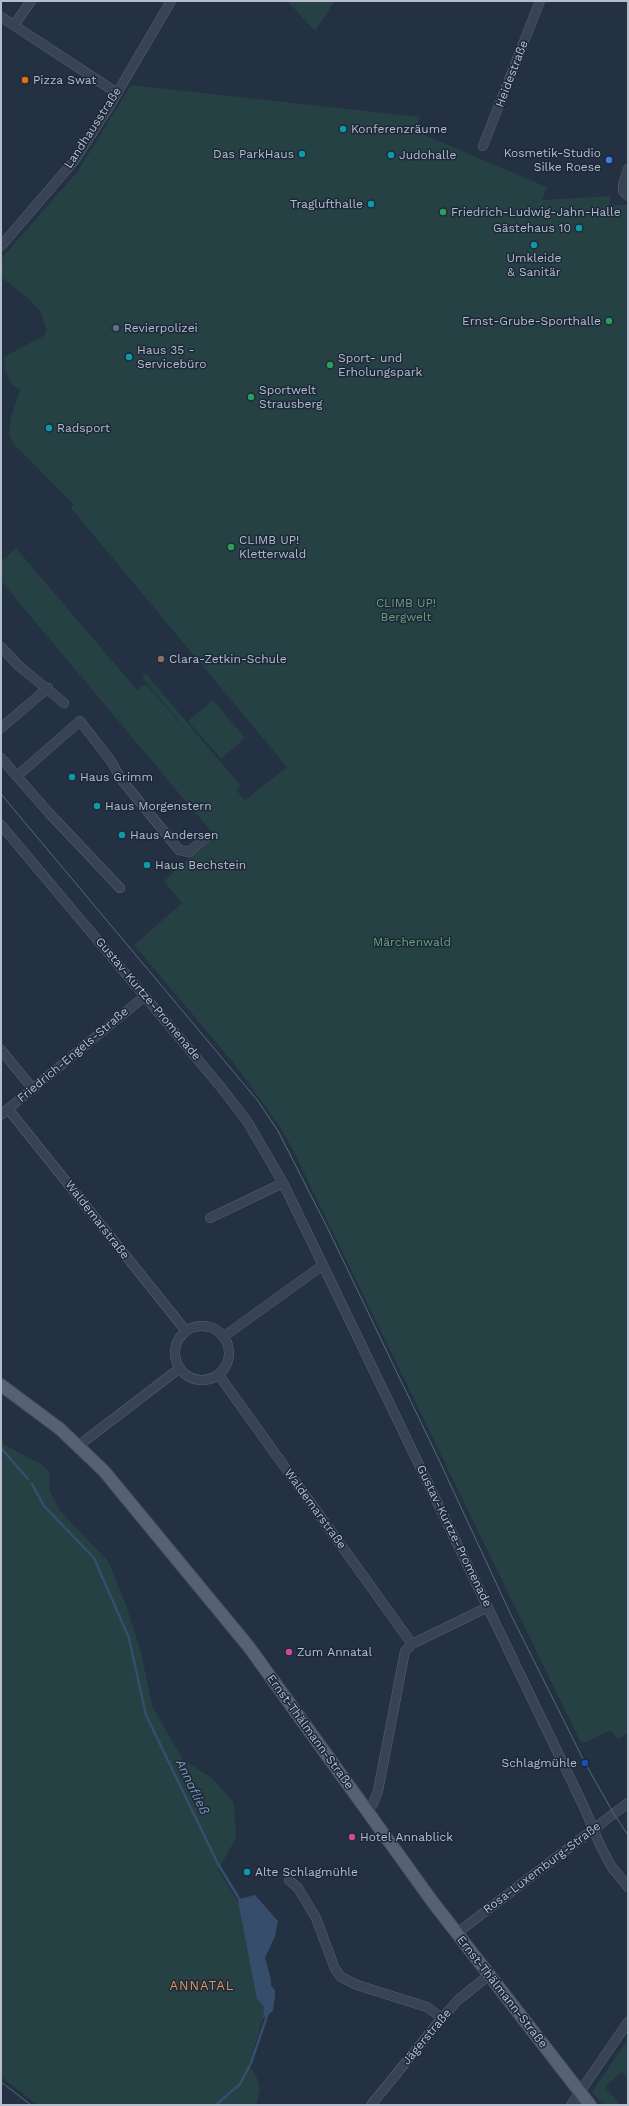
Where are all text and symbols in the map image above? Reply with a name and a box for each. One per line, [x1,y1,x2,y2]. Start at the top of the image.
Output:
street label: Heidestraße [493,39,531,109]
place label: Pizza Swat [33,73,96,87]
marker: Pizza Swat [20,75,30,85]
street label: Landhausstraße [61,85,125,171]
place label: Konferenzräume [351,122,447,136]
marker: Konferenzräume [338,124,348,134]
place label: Kosmetik-Studio Silke Roese [504,146,601,174]
place label: Das ParkHaus [213,147,294,161]
place label: Judohalle [399,148,456,162]
marker: Das ParkHaus [297,149,307,159]
marker: Judohalle [386,150,396,160]
marker: Kosmetik-Studio Silke Roese [604,155,614,165]
place label: Traglufthalle [290,197,363,211]
marker: Traglufthalle [366,199,376,209]
place label: Friedrich-Ludwig-Jahn-Halle [451,205,621,219]
marker: Friedrich-Ludwig-Jahn-Halle [438,207,448,217]
place label: Gästehaus 10 [493,221,571,235]
marker: Gästehaus 10 [574,223,584,233]
marker: Umkleide & Sanitär [529,240,539,250]
place label: Umkleide & Sanitär [507,251,561,279]
place label: Ernst-Grube-Sporthalle [462,314,601,328]
marker: Ernst-Grube-Sporthalle [604,316,614,326]
place label: Revierpolizei [124,321,198,335]
marker: Revierpolizei [111,323,121,333]
place label: Haus 35 - Servicebüro [137,343,206,371]
place label: Sport- und Erholungspark [338,351,422,379]
marker: Haus 35 - Servicebüro [124,352,134,362]
marker: Sport- und Erholungspark [325,360,335,370]
place label: Sportwelt Strausberg [259,383,322,411]
marker: Sportwelt Strausberg [246,392,256,402]
place label: Radsport [57,421,110,435]
marker: Radsport [44,423,54,433]
place label: CLIMB UP! Kletterwald [239,533,306,561]
marker: CLIMB UP! Kletterwald [226,542,236,552]
park label: CLIMB UP! Bergwelt [376,596,436,624]
place label: Clara-Zetkin-Schule [169,652,287,666]
marker: Clara-Zetkin-Schule [156,654,166,664]
place label: Haus Grimm [80,770,153,784]
marker: Haus Grimm [67,772,77,782]
place label: Haus Morgenstern [105,799,212,813]
marker: Haus Morgenstern [92,801,102,811]
place label: Haus Andersen [130,828,218,842]
marker: Haus Andersen [117,830,127,840]
place label: Haus Bechstein [155,858,246,872]
marker: Haus Bechstein [142,860,152,870]
street label: Gustav-Kurtze-Promenade [92,935,204,1063]
park label: Märchenwald [373,935,451,949]
street label: Friedrich-Engels-Straße [15,1004,131,1106]
street label: Waldemarstraße [62,1178,132,1262]
street label: Gustav-Kurtze-Promenade [413,1463,495,1609]
street label: Waldemarstraße [281,1466,349,1552]
place label: Zum Annatal [297,1645,372,1659]
marker: Zum Annatal [284,1647,294,1657]
street label: Ernst-Thälmann-Straße [263,1672,357,1792]
place label: Schlagmühle [501,1756,577,1770]
water label: Annafließ [172,1757,212,1817]
marker: Schlagmühle [580,1758,590,1768]
street label: Rosa-Luxemburg-Straße [480,1819,604,1917]
place label: Hotel Annablick [360,1830,453,1844]
marker: Hotel Annablick [347,1832,357,1842]
place label: Alte Schlagmühle [255,1865,358,1879]
marker: Alte Schlagmühle [242,1867,252,1877]
street label: Ernst-Thälmann-Straße [454,1933,550,2051]
district label: ANNATAL [169,1978,235,1994]
street label: Jägerstraße [399,2006,455,2068]

